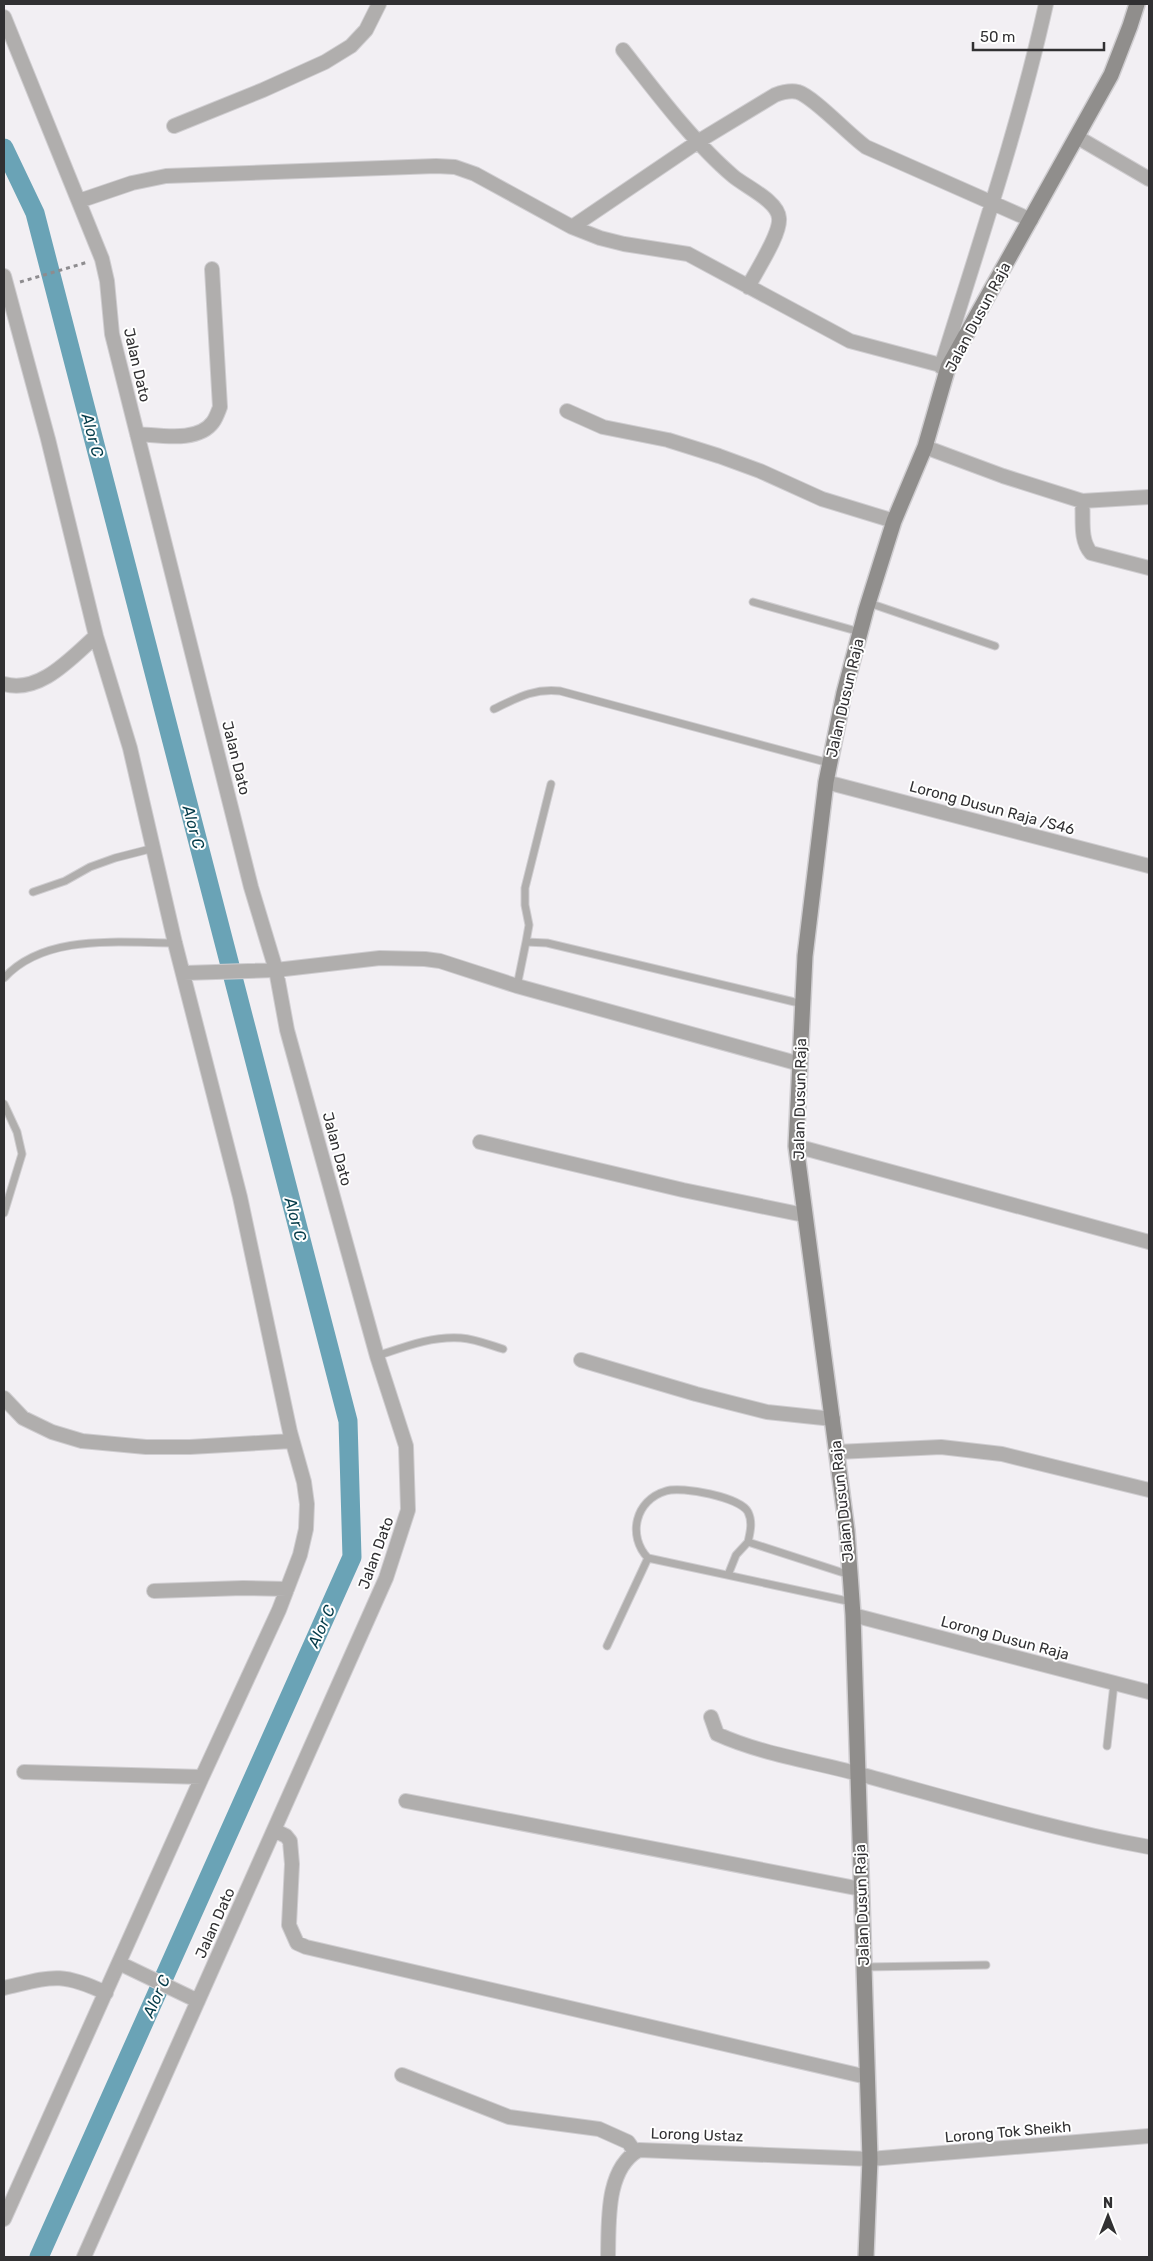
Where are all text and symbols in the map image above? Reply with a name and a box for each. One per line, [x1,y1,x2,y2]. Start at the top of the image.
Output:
scale bar [973,20,1104,52]
text: 50 m [980,28,1015,46]
street label: Jalan Dusun Raja [942,259,1014,375]
street label: Jalan Dato [120,326,154,404]
water label: Alor C [77,410,108,459]
street label: Jalan Dusun Raja [823,637,867,759]
street label: Jalan Dato [218,719,254,797]
street label: Lorong Dusun Raja /S46 [907,777,1077,839]
water label: Alor C [178,802,209,851]
street label: Jalan Dusun Raja [790,1038,810,1160]
street label: Jalan Dato [319,1110,355,1188]
water label: Alor C [280,1194,311,1243]
street label: Jalan Dusun Raja [827,1440,857,1562]
street label: Jalan Dato [355,1514,397,1592]
water label: Alor C [303,1602,339,1651]
street label: Lorong Dusun Raja [939,1612,1071,1664]
street label: Jalan Dusun Raja [851,1844,873,1966]
street label: Jalan Dato [191,1885,239,1961]
water label: Alor C [138,1972,174,2021]
street label: Lorong Tok Sheikh [944,2118,1072,2146]
street label: Lorong Ustaz [650,2124,744,2146]
north arrow [1083,2191,1133,2241]
text: N [1103,2195,1113,2212]

